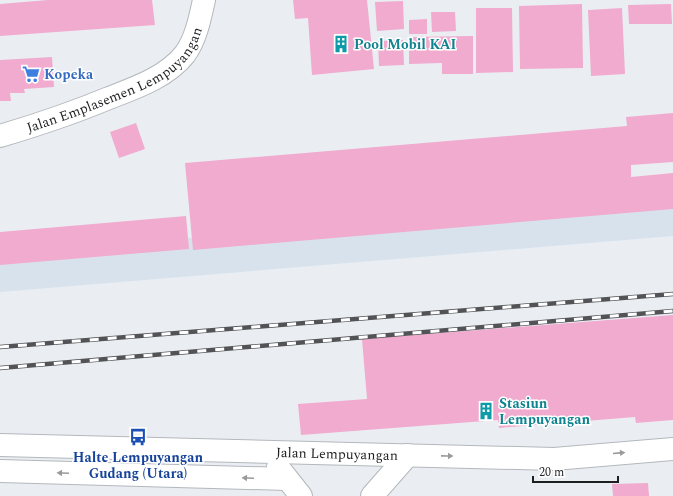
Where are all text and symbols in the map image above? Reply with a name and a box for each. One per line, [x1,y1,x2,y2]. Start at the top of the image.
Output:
street label: Jalan Emplasemen Lempuyangan [24,24,208,138]
building icon: Pool Mobil KAI [331,34,351,54]
place label: Pool Mobil KAI [354,34,457,55]
supermarket icon: Kopeka [21,64,41,84]
place label: Kopeka [44,64,94,85]
place label: Stasiun Lempuyangan [499,393,590,430]
building icon: Stasiun Lempuyangan [476,401,496,421]
bus stop icon: Halte Lempuyangan Gudang (Utara) [128,427,148,447]
street label: Jalan Lempuyangan [276,442,398,466]
place label: Halte Lempuyangan Gudang (Utara) [73,447,204,484]
one-way arrow [613,449,625,456]
one-way arrow [441,453,454,459]
scale bar [533,458,618,484]
text: 20 m [539,463,564,482]
one-way arrow [57,469,69,476]
one-way arrow [241,475,254,481]

